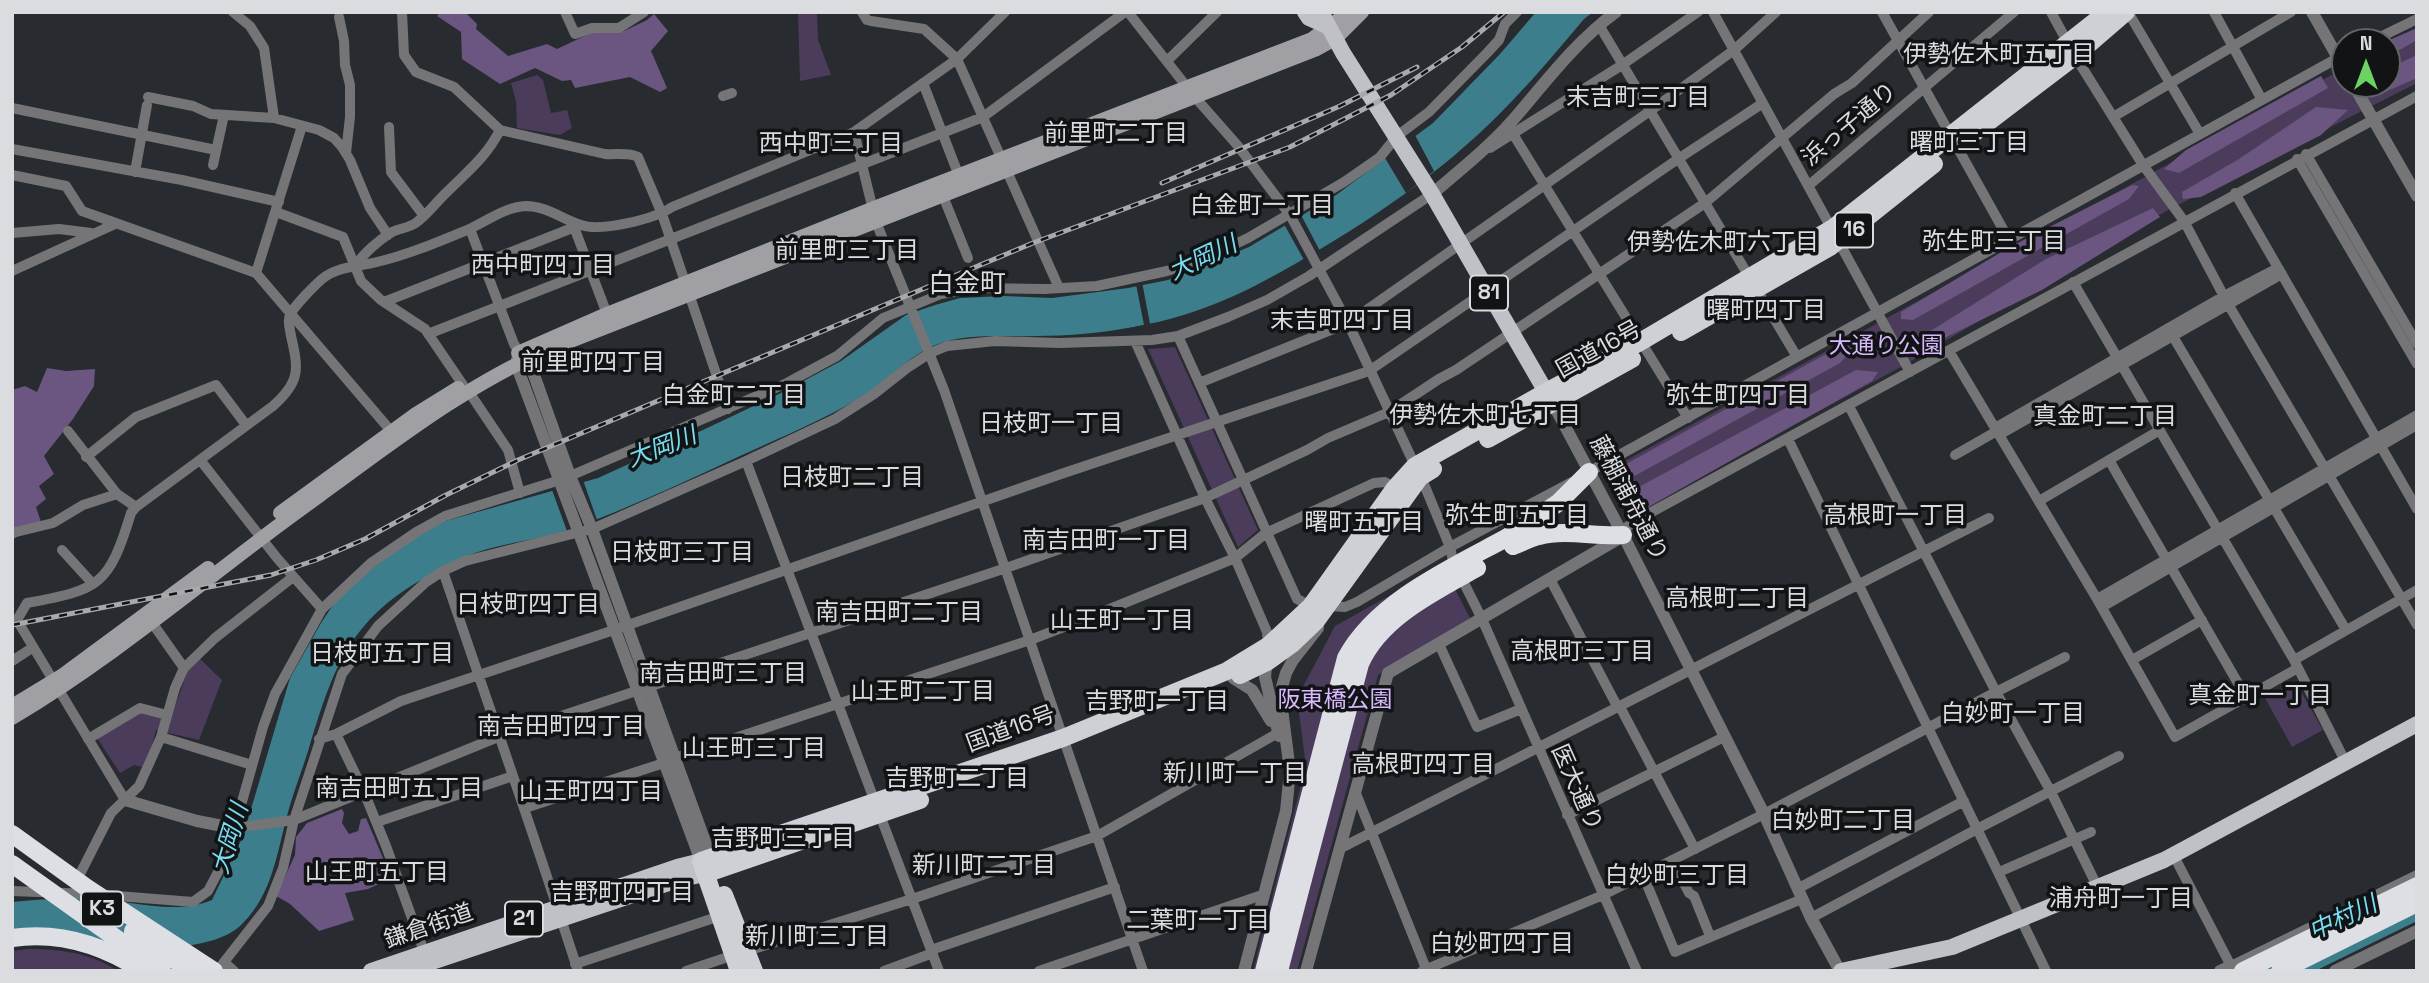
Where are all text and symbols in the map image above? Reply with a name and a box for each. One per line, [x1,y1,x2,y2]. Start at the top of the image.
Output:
north arrow [2331,28,2401,98]
text: N [2360,31,2372,56]
district label: 伊勢佐木町五丁目 [1903,41,2095,69]
street label: 浜っ子通り [1797,77,1903,173]
district label: 末吉町三丁目 [1566,84,1710,112]
district label: 前里町二丁目 [1044,120,1188,148]
district label: 曙町三丁目 [1909,129,2029,157]
district label: 西中町三丁目 [759,130,903,158]
district label: 白金町一丁目 [1190,192,1334,220]
road number: 16 [1835,212,1873,247]
district label: 弥生町三丁目 [1922,228,2066,256]
district label: 伊勢佐木町六丁目 [1627,229,1819,257]
water label: 大岡川 [1164,231,1242,287]
district label: 前里町三丁目 [775,237,919,265]
district label: 西中町四丁目 [471,252,615,280]
district label: 白金町 [928,269,1006,301]
road number: 81 [1470,276,1508,310]
district label: 曙町四丁目 [1706,297,1826,325]
district label: 末吉町四丁目 [1270,307,1414,335]
street label: 国道16号 [1552,315,1646,385]
park label: 大通り公園 [1829,333,1943,361]
district label: 前里町四丁目 [521,349,665,377]
district label: 白金町二丁目 [662,382,806,410]
district label: 弥生町四丁目 [1666,382,1810,410]
district label: 伊勢佐木町七丁目 [1389,402,1581,430]
district label: 真金町二丁目 [2033,403,2177,431]
district label: 日枝町一丁目 [979,410,1123,438]
water label: 大岡川 [623,422,701,474]
street label: 藤棚浦舟通り [1583,432,1673,566]
district label: 日枝町二丁目 [780,464,924,492]
district label: 弥生町五丁目 [1445,502,1589,530]
district label: 高根町一丁目 [1823,502,1967,530]
district label: 曙町五丁目 [1304,509,1424,537]
district label: 南吉田町一丁目 [1022,527,1190,555]
district label: 日枝町三丁目 [610,539,754,567]
district label: 高根町二丁目 [1665,585,1809,613]
district label: 日枝町四丁目 [456,591,600,619]
district label: 南吉田町二丁目 [815,599,983,627]
district label: 山王町一丁目 [1050,607,1194,635]
district label: 高根町三丁目 [1510,638,1654,666]
district label: 日枝町五丁目 [310,640,454,668]
district label: 南吉田町三丁目 [639,660,807,688]
district label: 山王町二丁目 [851,678,995,706]
district label: 真金町一丁目 [2188,682,2332,710]
park label: 阪東橋公園 [1278,687,1392,715]
district label: 吉野町一丁目 [1085,688,1229,716]
district label: 白妙町一丁目 [1941,700,2085,728]
street label: 国道16号 [963,701,1059,759]
district label: 南吉田町四丁目 [477,713,645,741]
district label: 山王町三丁目 [682,735,826,763]
street label: 医大通り [1545,740,1607,836]
district label: 高根町四丁目 [1351,751,1495,779]
district label: 新川町一丁目 [1163,760,1307,788]
district label: 吉野町二丁目 [885,765,1029,793]
district label: 南吉田町五丁目 [315,775,483,803]
district label: 山王町四丁目 [519,778,663,806]
water label: 大岡川 [207,800,255,878]
district label: 白妙町二丁目 [1771,807,1915,835]
district label: 吉野町三丁目 [711,825,855,853]
district label: 新川町二丁目 [912,852,1056,880]
district label: 山王町五丁目 [305,859,449,887]
district label: 白妙町三丁目 [1605,862,1749,890]
district label: 吉野町四丁目 [550,879,694,907]
district label: 浦舟町一丁目 [2049,885,2193,913]
water label: 中村川 [2304,891,2382,947]
road number: K3 [81,892,123,926]
street label: 鎌倉街道 [381,899,477,955]
road number: 21 [505,902,543,936]
district label: 二葉町一丁目 [1126,907,1270,935]
district label: 新川町三丁目 [745,923,889,951]
district label: 白妙町四丁目 [1430,930,1574,958]

